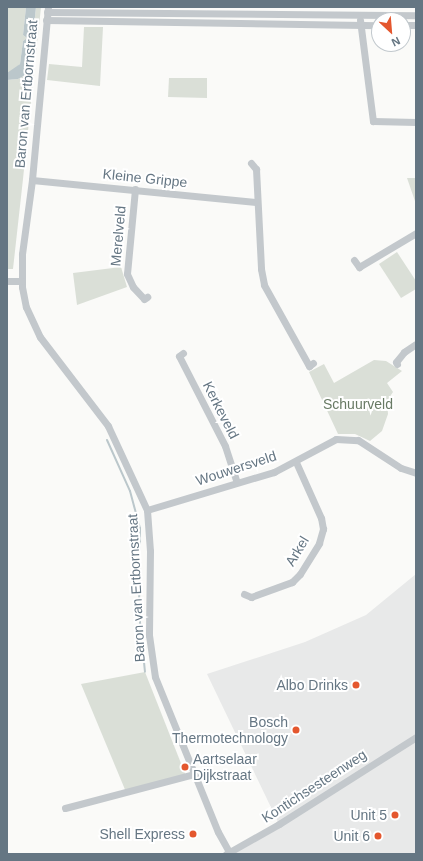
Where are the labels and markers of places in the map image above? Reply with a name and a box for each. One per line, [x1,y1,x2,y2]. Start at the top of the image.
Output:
place label: Albo Drinks [276,677,348,693]
marker: Albo Drinks [351,680,361,690]
place label: Bosch Thermotechnology [172,714,288,746]
marker: Bosch Thermotechnology [291,725,301,735]
place label: Aartselaar Dijkstraat [193,751,257,784]
marker: Aartselaar Dijkstraat [180,762,190,772]
place label: Unit 5 [350,807,387,823]
marker: Unit 5 [390,810,400,820]
place label: Shell Express [99,826,185,842]
place label: Unit 6 [333,828,370,844]
marker: Shell Express [188,829,198,839]
marker: Unit 6 [373,831,383,841]

